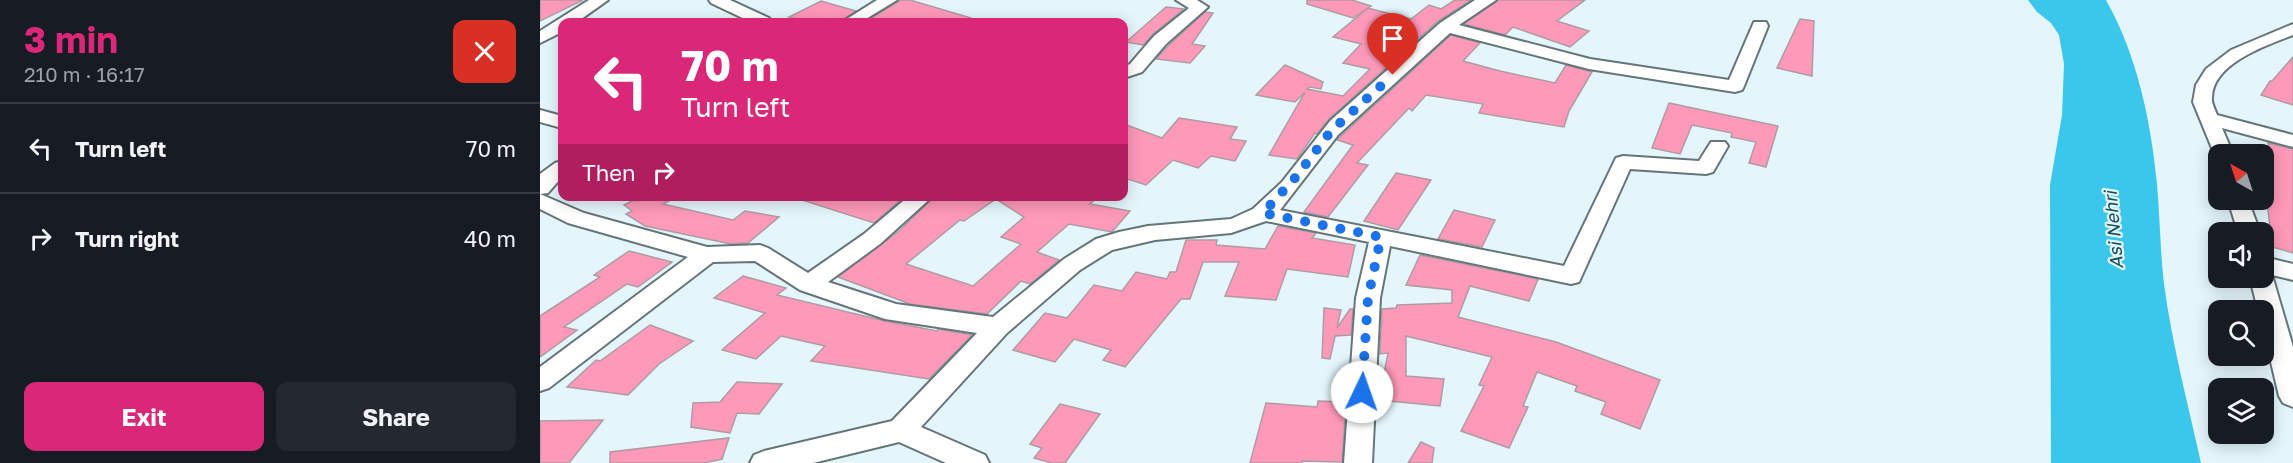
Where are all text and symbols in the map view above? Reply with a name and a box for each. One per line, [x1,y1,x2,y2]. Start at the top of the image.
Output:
pin [1367,13,1418,75]
text: 3 min [24,18,118,61]
button: close [453,20,516,83]
icon: arrive [1376,22,1409,55]
text: 70 m [681,40,778,90]
icon: left [582,42,660,120]
text: 210 m · 16:17 [24,62,145,86]
text: Turn left [681,91,790,123]
icon: left [24,132,57,165]
text: Turn left [75,135,166,162]
text: 70 m [466,135,516,162]
north arrow [2208,144,2274,210]
map controls [2208,144,2274,444]
icon: right [647,156,680,189]
text: Then [582,159,635,186]
water label: Asi Nehri [2098,188,2127,270]
icon: right [24,222,57,255]
button: sound [2208,222,2274,288]
text: Turn right [75,225,179,252]
text: 40 m [464,225,516,252]
button: search [2208,300,2274,366]
position arrow [1330,360,1394,424]
button: layers [2208,378,2274,444]
button: Exit [24,382,264,451]
button: Share [276,382,516,451]

